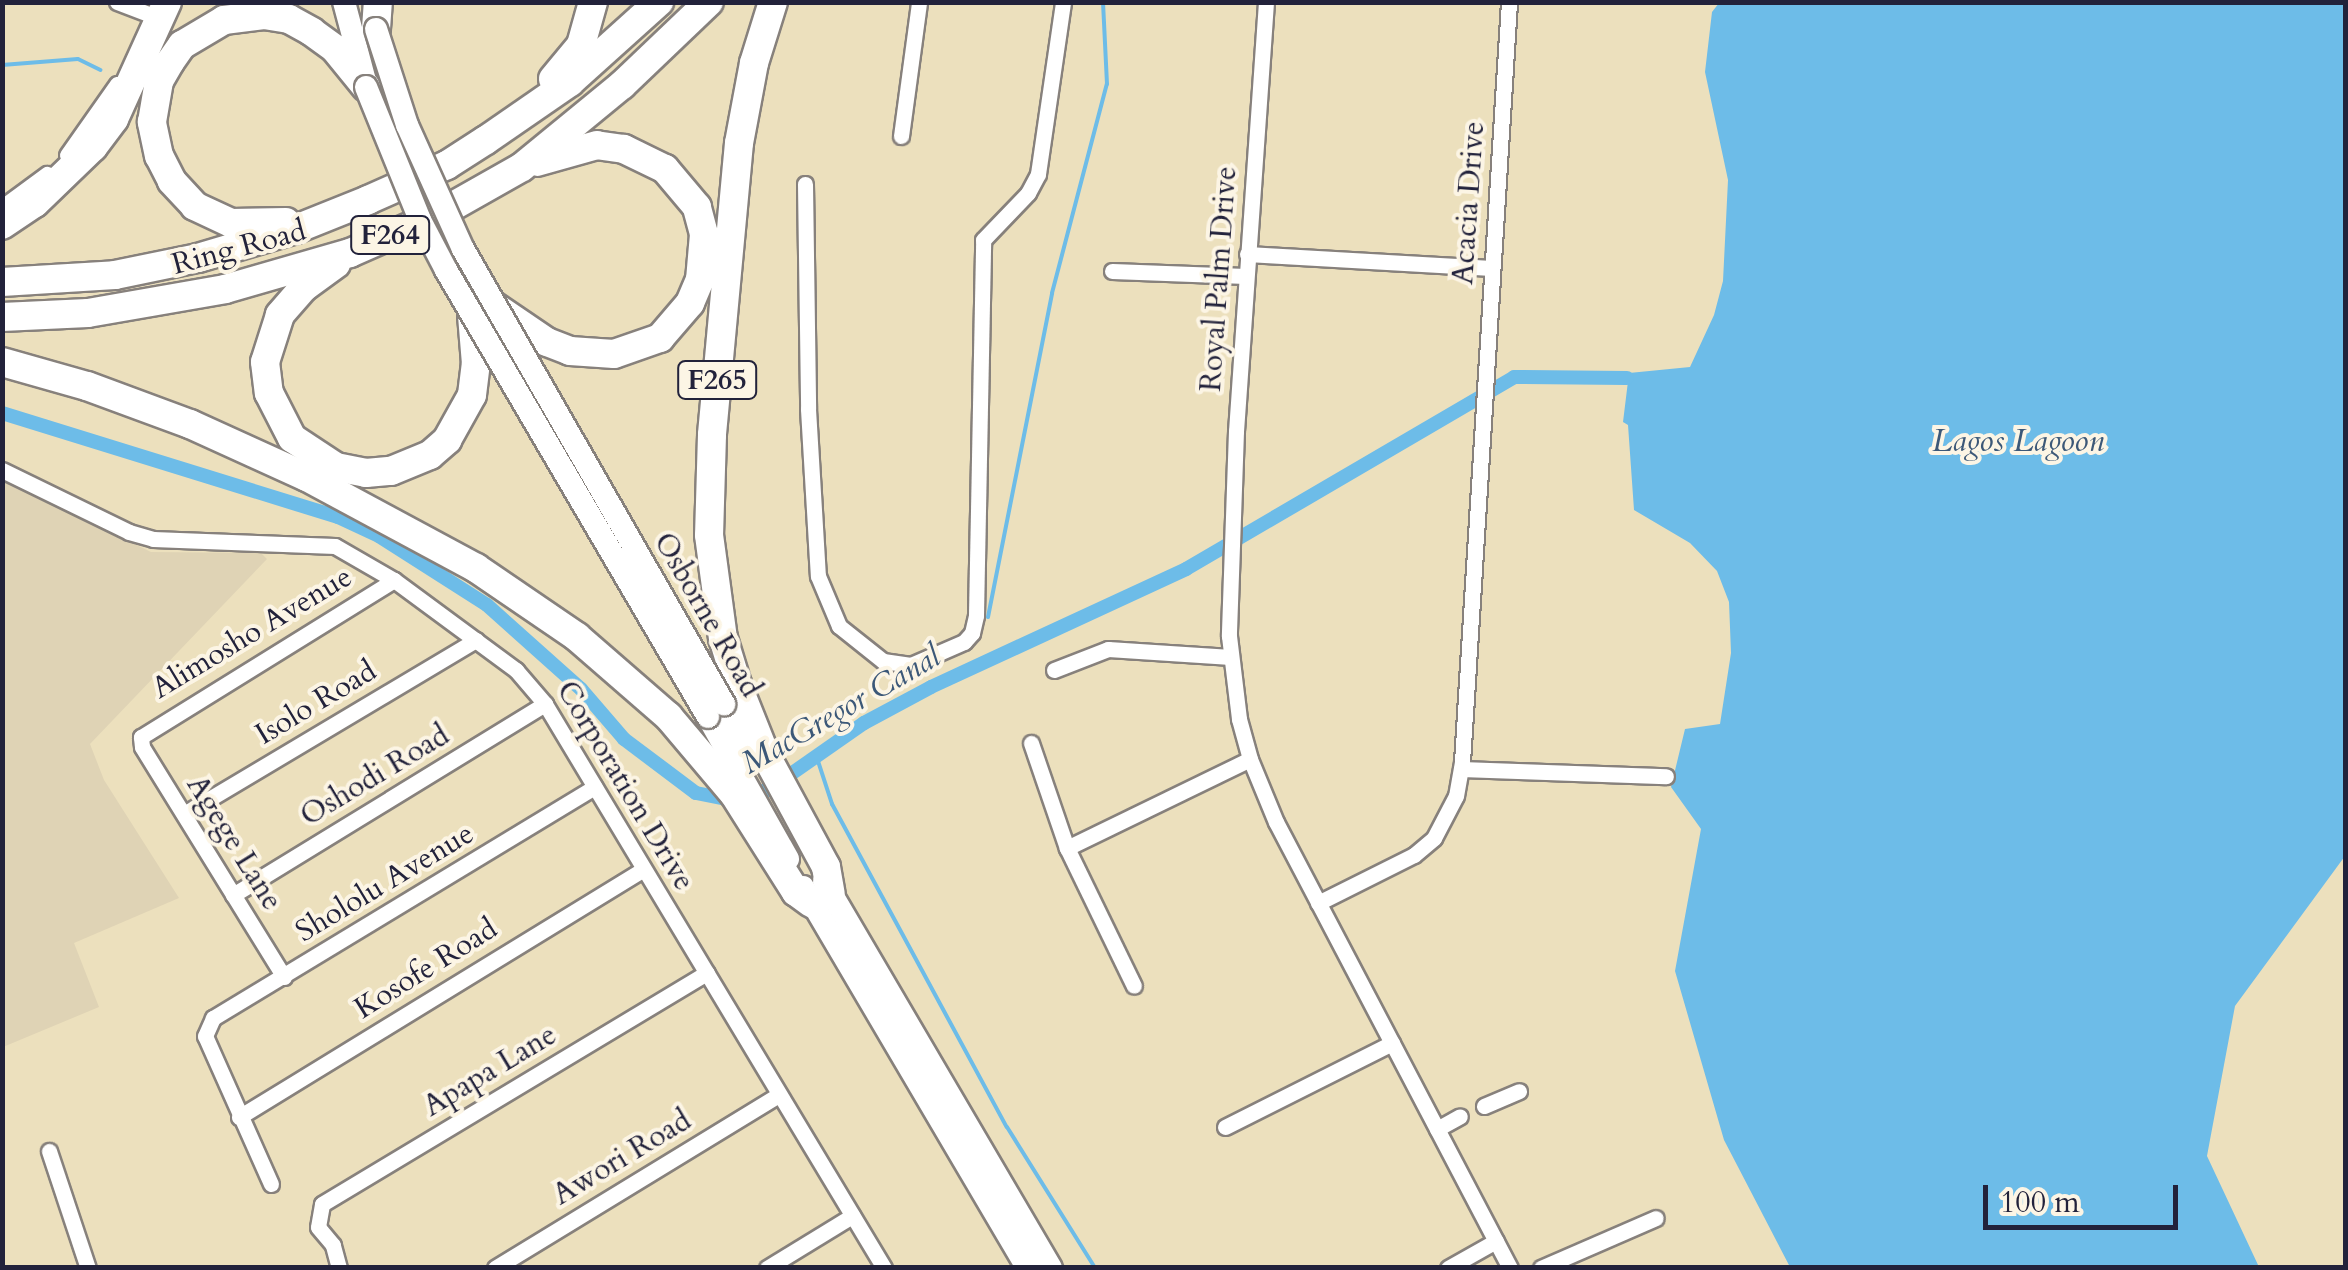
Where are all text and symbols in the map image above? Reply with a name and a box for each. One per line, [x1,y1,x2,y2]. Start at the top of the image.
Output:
street label: Acacia Drive [1445,120,1493,286]
street label: Royal Palm Drive [1193,165,1245,393]
road number: F264 [350,212,430,258]
street label: Ring Road [168,213,310,283]
road number: F265 [677,357,757,403]
water label: Lagos Lagoon [1932,422,2104,460]
street label: Osborne Road [645,526,769,704]
street label: Alimosho Avenue [145,559,359,707]
water label: MacGregor Canal [734,637,948,783]
street label: Isolo Road [249,653,383,753]
street label: Corporation Drive [548,675,702,897]
street label: Oshodi Road [294,718,456,834]
street label: Agege Lane [178,769,290,917]
street label: Shololu Avenue [290,816,480,950]
street label: Kosofe Road [348,911,504,1027]
street label: Apapa Lane [417,1017,563,1125]
street label: Awori Road [546,1103,698,1213]
scale bar [1988,1165,2183,1227]
text: 100 m [2000,1182,2080,1223]

